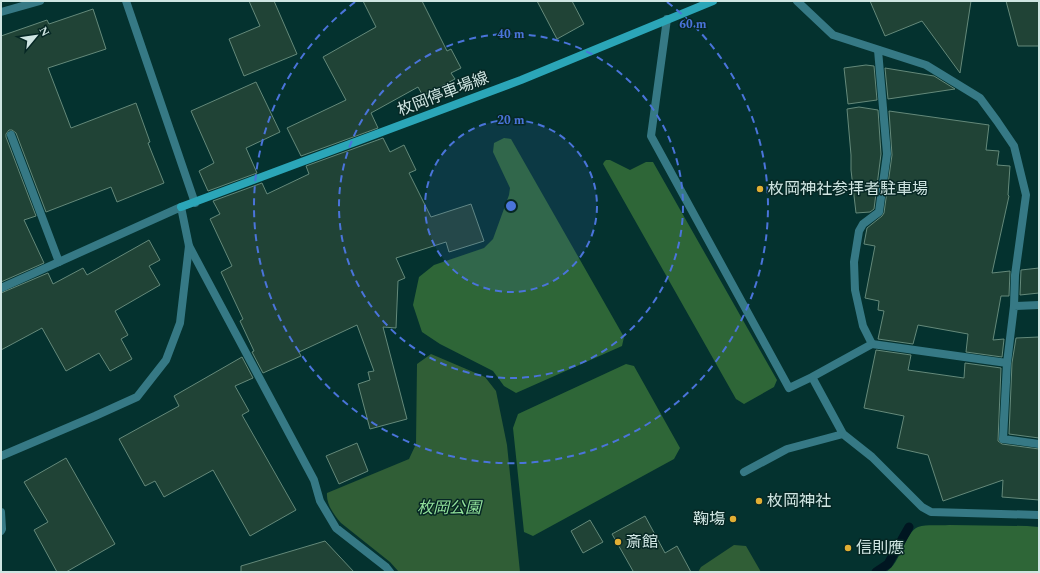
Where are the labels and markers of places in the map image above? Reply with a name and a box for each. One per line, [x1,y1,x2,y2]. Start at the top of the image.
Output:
place label: 枚岡神社参拝者駐車場 [768,177,928,201]
marker: 枚岡神社参拝者駐車場 [755,184,765,194]
centre of rings [504,199,518,213]
place label: 枚岡神社 [767,489,831,513]
marker: 枚岡神社 [754,496,764,506]
place label: 鞠塲 [693,507,725,531]
marker: 鞠塲 [728,514,738,524]
place label: 斎館 [626,530,658,554]
place label: 信則應 [856,536,904,560]
marker: 斎館 [613,537,623,547]
marker: 信則應 [843,543,853,553]

